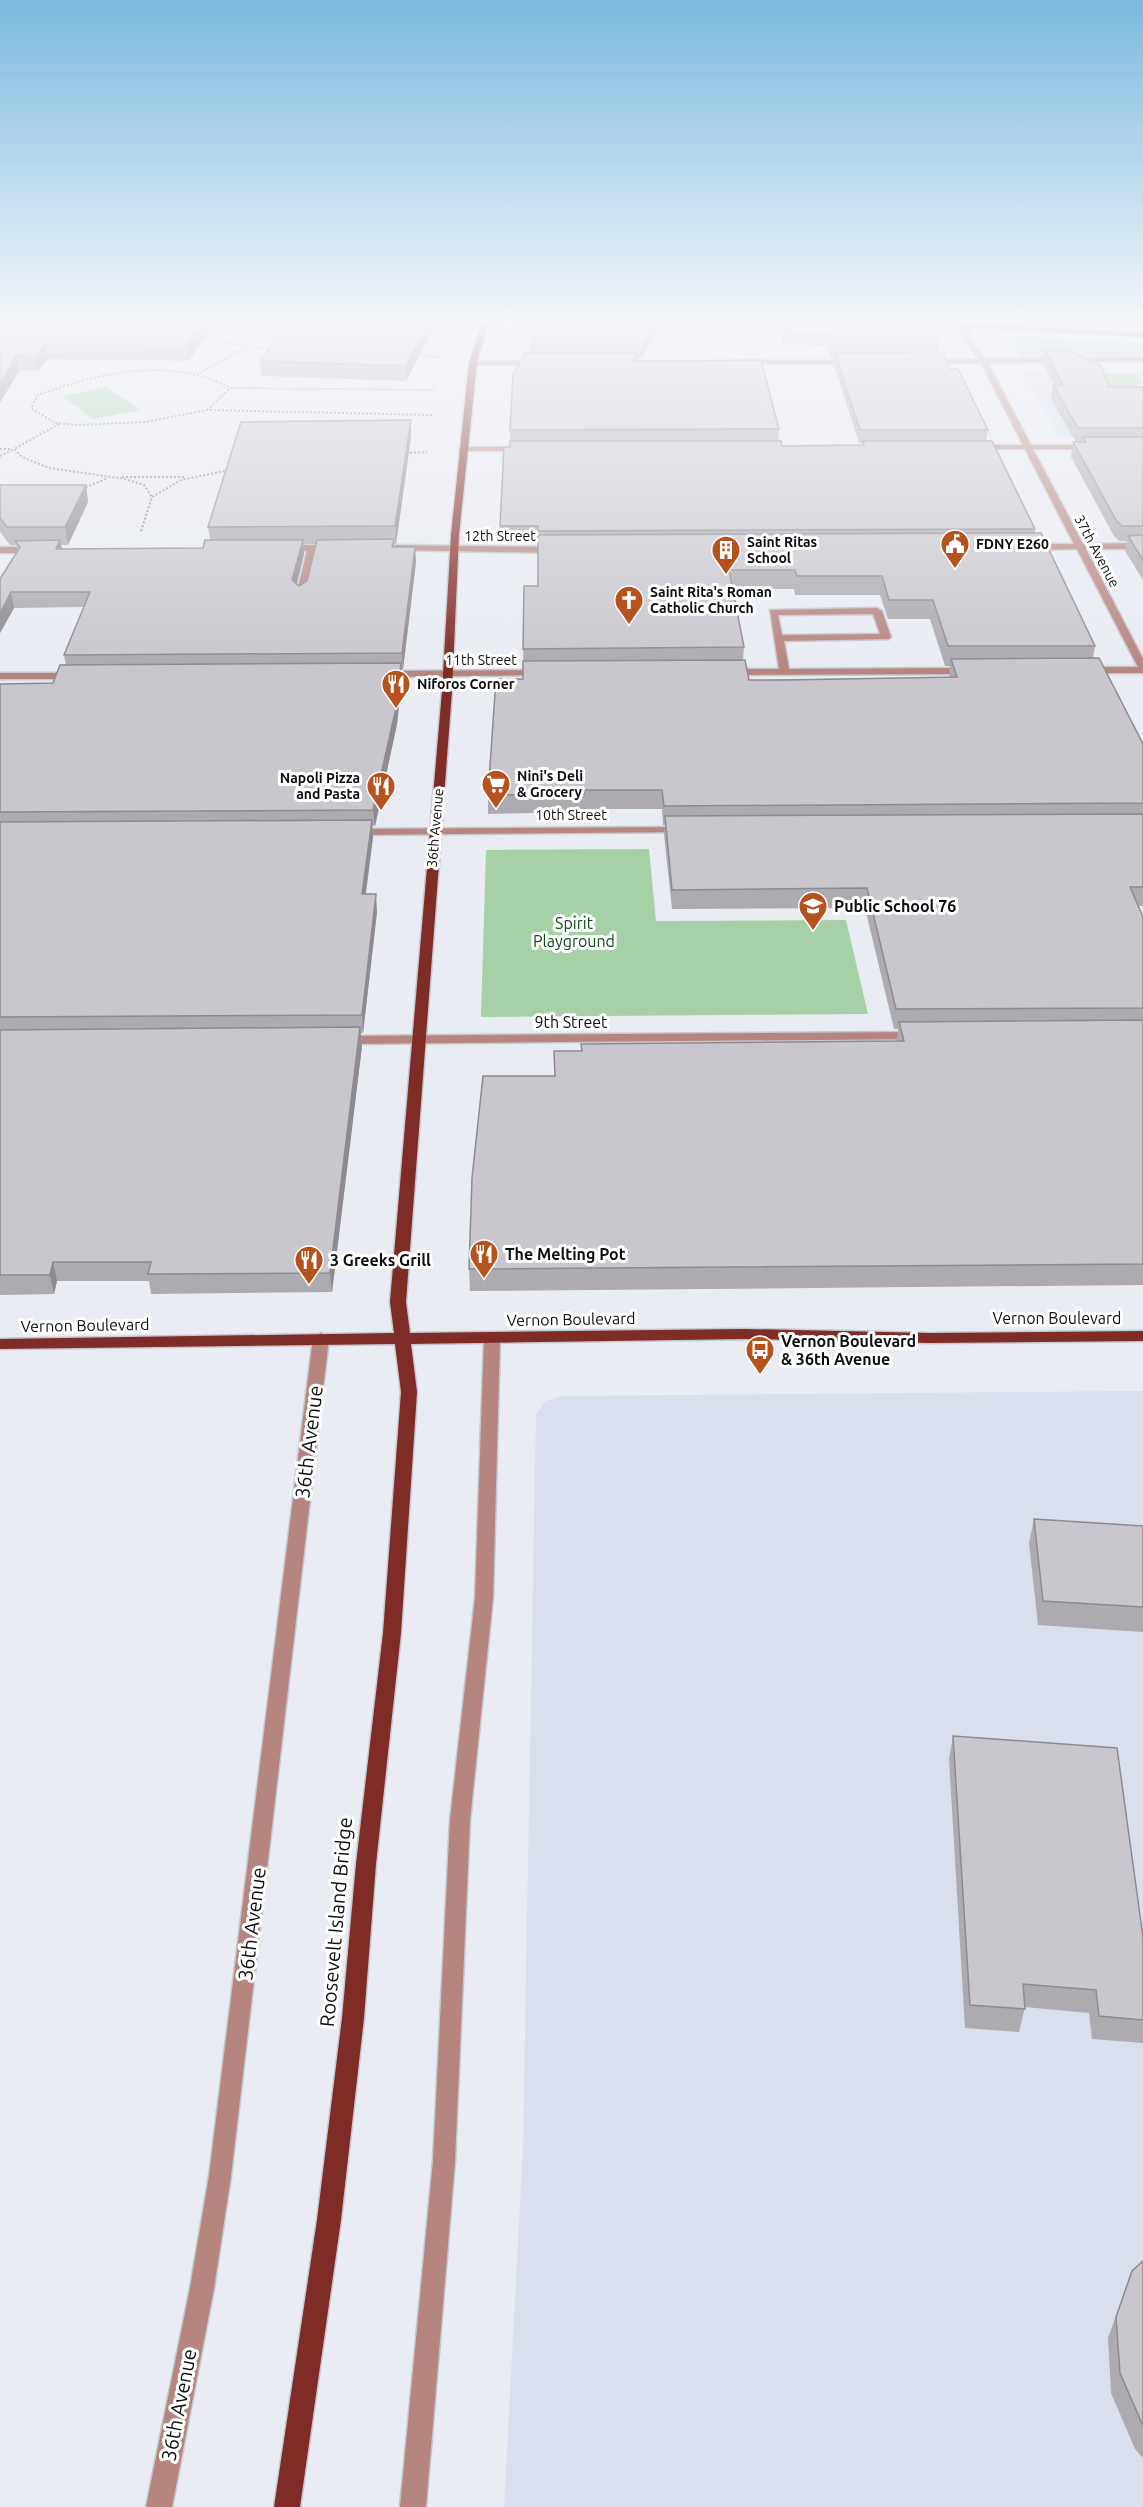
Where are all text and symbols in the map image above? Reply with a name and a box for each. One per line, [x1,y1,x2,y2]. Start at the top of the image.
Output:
street label: 37th Avenue [1071,512,1123,590]
street label: 12th Street [464,528,536,544]
public building icon: FDNY E260 [939,528,971,570]
building icon: Saint Ritas School [710,534,742,576]
place label: Saint Ritas School [747,534,818,566]
place label: FDNY E260 [976,536,1049,552]
church icon: Saint Rita's Roman Catholic Church [613,584,645,626]
place label: Saint Rita's Roman Catholic Church [650,584,772,616]
street label: 11th Street [445,652,517,668]
restaurant icon: Niforos Corner [380,668,412,710]
place label: Niforos Corner [417,676,515,692]
supermarket icon: Nini's Deli & Grocery [480,768,512,810]
place label: Nini's Deli & Grocery [517,768,583,800]
place label: Napoli Pizza and Pasta [280,770,360,802]
restaurant icon: Napoli Pizza and Pasta [365,770,397,812]
street label: 36th Avenue [424,788,446,868]
street label: 10th Street [535,807,607,823]
school or university icon: Public School 76 [797,890,829,932]
place label: Public School 76 [834,897,956,915]
park label: Spirit Playground [533,914,615,950]
street label: 9th Street [535,1013,608,1031]
restaurant icon: The Melting Pot [468,1238,500,1280]
restaurant icon: 3 Greeks Grill [293,1244,325,1286]
place label: The Melting Pot [505,1245,626,1263]
place label: 3 Greeks Grill [330,1251,431,1269]
street label: Vernon Boulevard [506,1309,636,1329]
street label: Vernon Boulevard [993,1309,1121,1327]
street label: Vernon Boulevard [20,1315,150,1335]
place label: Vernon Boulevard & 36th Avenue [781,1332,916,1368]
bus stop icon: Vernon Boulevard & 36th Avenue [744,1334,776,1376]
street label: 36th Avenue [290,1384,327,1500]
street label: Roosevelt Island Bridge [315,1816,356,2028]
street label: 36th Avenue [233,1866,270,1982]
street label: 36th Avenue [156,2347,201,2463]

